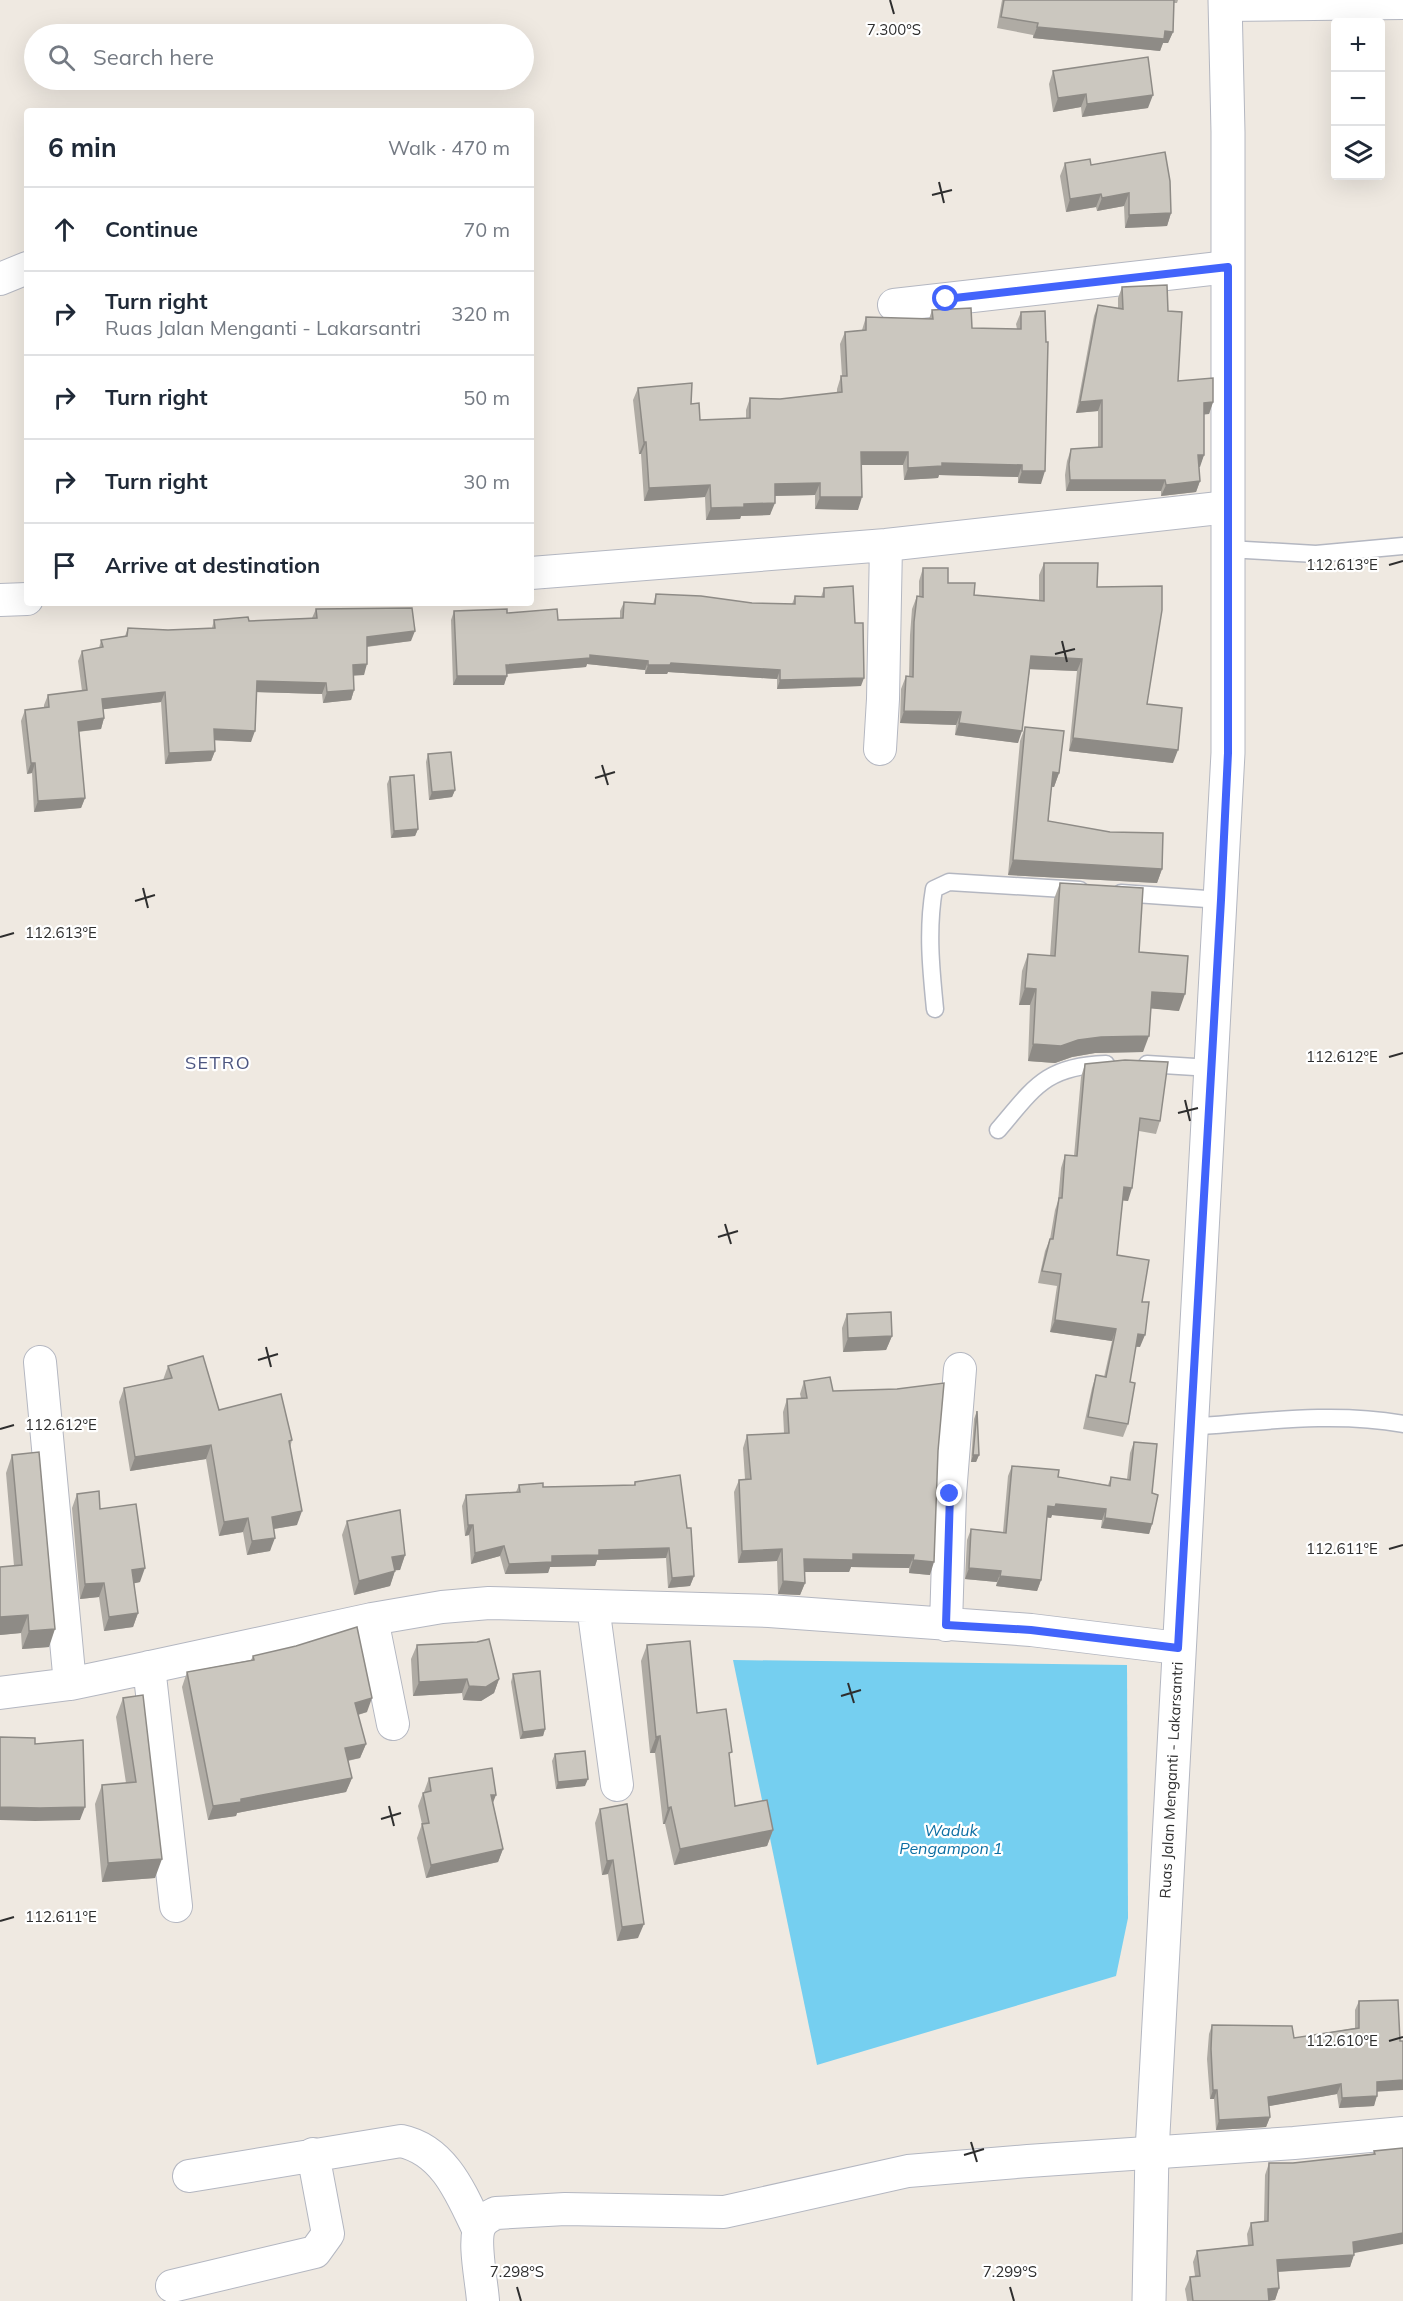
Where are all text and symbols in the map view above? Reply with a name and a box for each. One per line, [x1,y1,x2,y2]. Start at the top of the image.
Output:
map controls [1331,18,1385,180]
button: + [1331,18,1385,72]
text: 7.300°S [867,20,921,39]
search box [24,24,534,90]
icon: search [45,41,78,74]
text: Search here [93,43,214,71]
button: − [1331,72,1385,126]
button: layers [1331,126,1385,180]
text: 6 min [48,131,117,164]
text: Walk · 470 m [388,135,510,160]
icon: ahead [48,213,81,246]
text: Continue [105,215,198,243]
text: 70 m [463,217,510,242]
route start [932,285,958,311]
text: Turn right [105,287,208,315]
icon: right [48,297,81,330]
text: 320 m [451,301,510,326]
text: Ruas Jalan Menganti - Lakarsantri [105,315,421,340]
icon: right [48,381,81,414]
text: Turn right [105,383,208,411]
text: 50 m [463,385,510,410]
icon: right [48,465,81,498]
text: Turn right [105,467,208,495]
text: 30 m [463,469,510,494]
icon: arrive [48,549,81,582]
text: Arrive at destination [105,551,320,579]
text: 112.613°E [1306,555,1378,574]
text: 112.613°E [25,923,97,942]
text: 112.612°E [1306,1047,1378,1066]
district label: SETRO [185,1051,251,1074]
text: 112.612°E [25,1415,97,1434]
route end [936,1480,962,1506]
text: 112.611°E [1306,1539,1378,1558]
street label: Ruas Jalan Menganti - Lakarsantri [1155,1661,1187,1899]
water label: Waduk Pengampon 1 [899,1820,1003,1858]
text: 112.611°E [25,1907,97,1926]
text: 112.610°E [1306,2031,1378,2050]
text: 7.298°S [490,2262,544,2281]
text: 7.299°S [983,2262,1037,2281]

